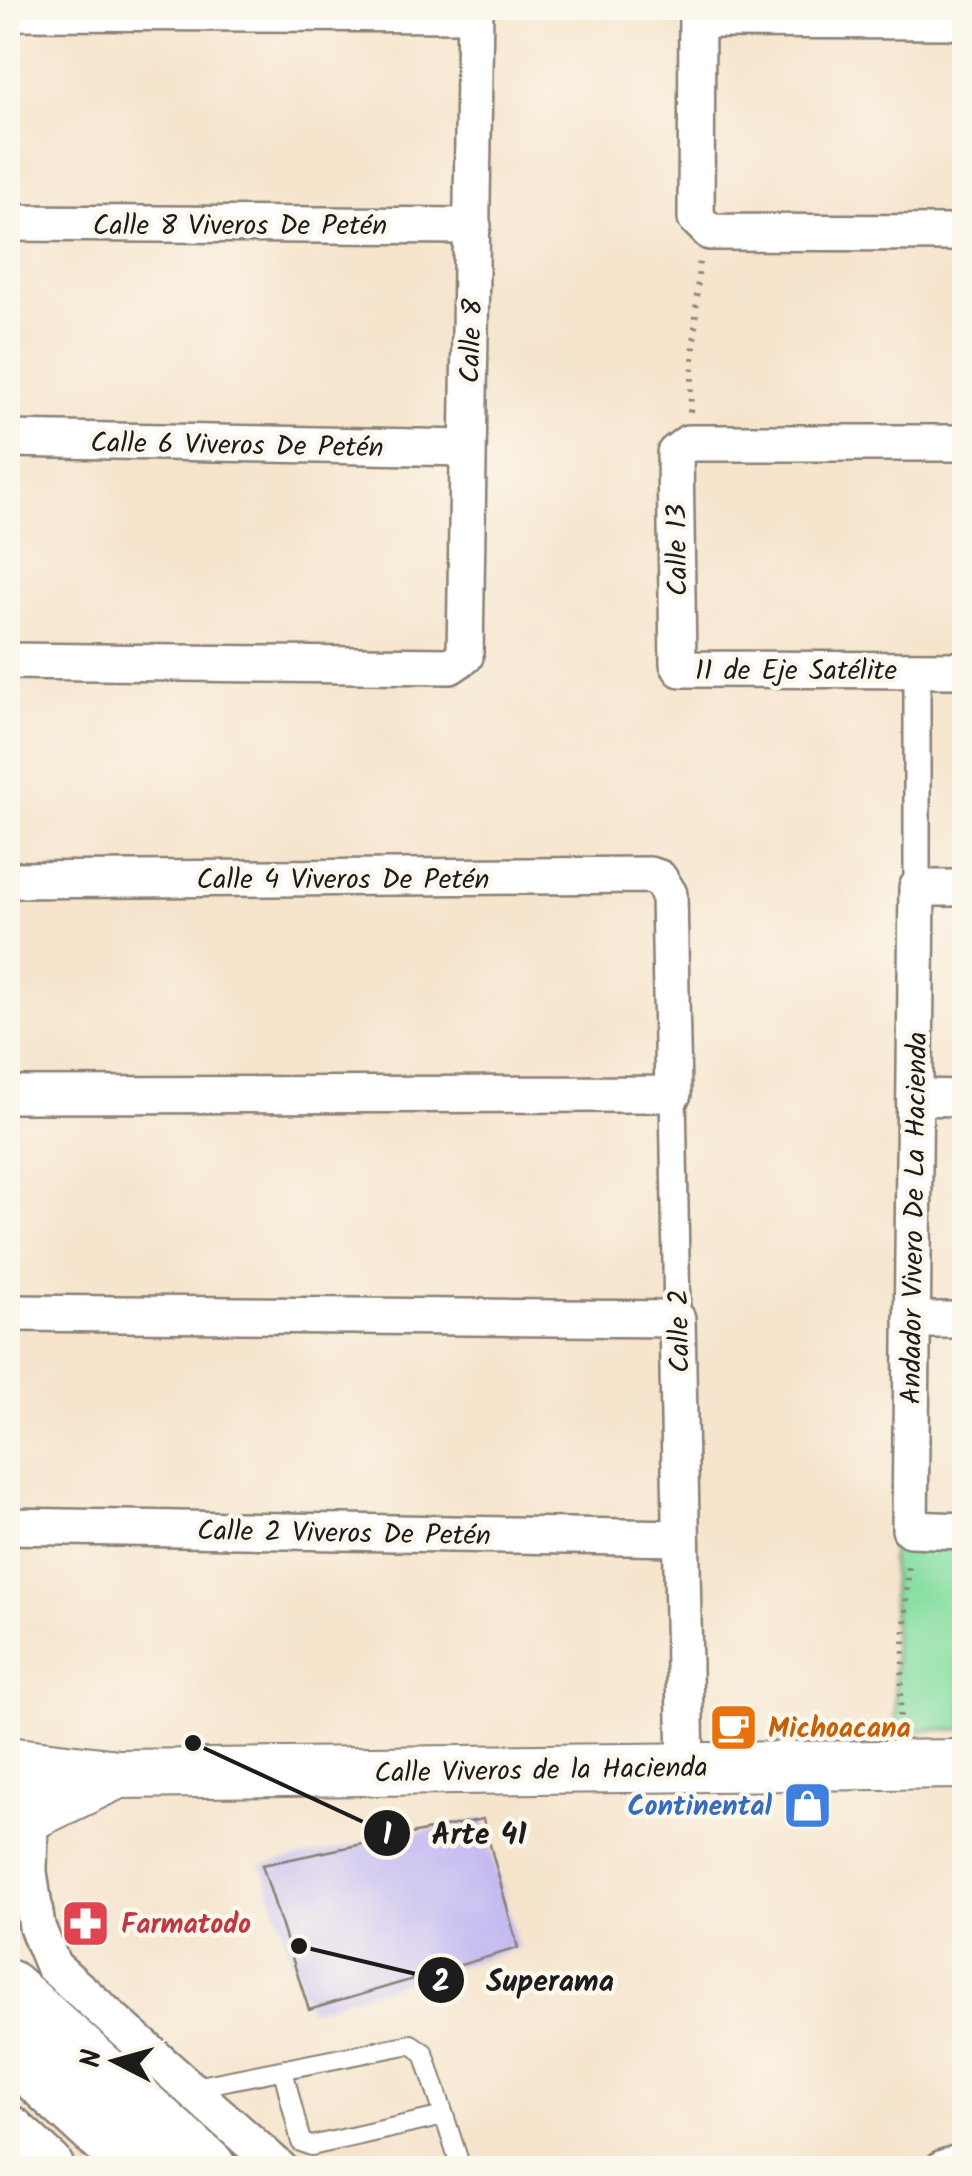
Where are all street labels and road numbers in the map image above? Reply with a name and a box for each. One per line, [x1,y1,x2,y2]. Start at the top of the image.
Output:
street label: Calle 8 Viveros De Petén [93,204,387,249]
street label: Calle 8 [449,298,496,384]
street label: Calle 6 Viveros De Petén [90,421,384,472]
street label: Calle 13 [655,503,702,596]
street label: 11 de Eje Satélite [695,649,897,694]
street label: Calle 4 Viveros De Petén [197,858,489,903]
street label: Andador Vivero De La Hacienda [890,1031,941,1405]
street label: Calle 2 [657,1289,704,1373]
street label: Calle 2 Viveros De Petén [197,1509,491,1560]
street label: Calle Viveros de la Hacienda [374,1746,708,1797]

